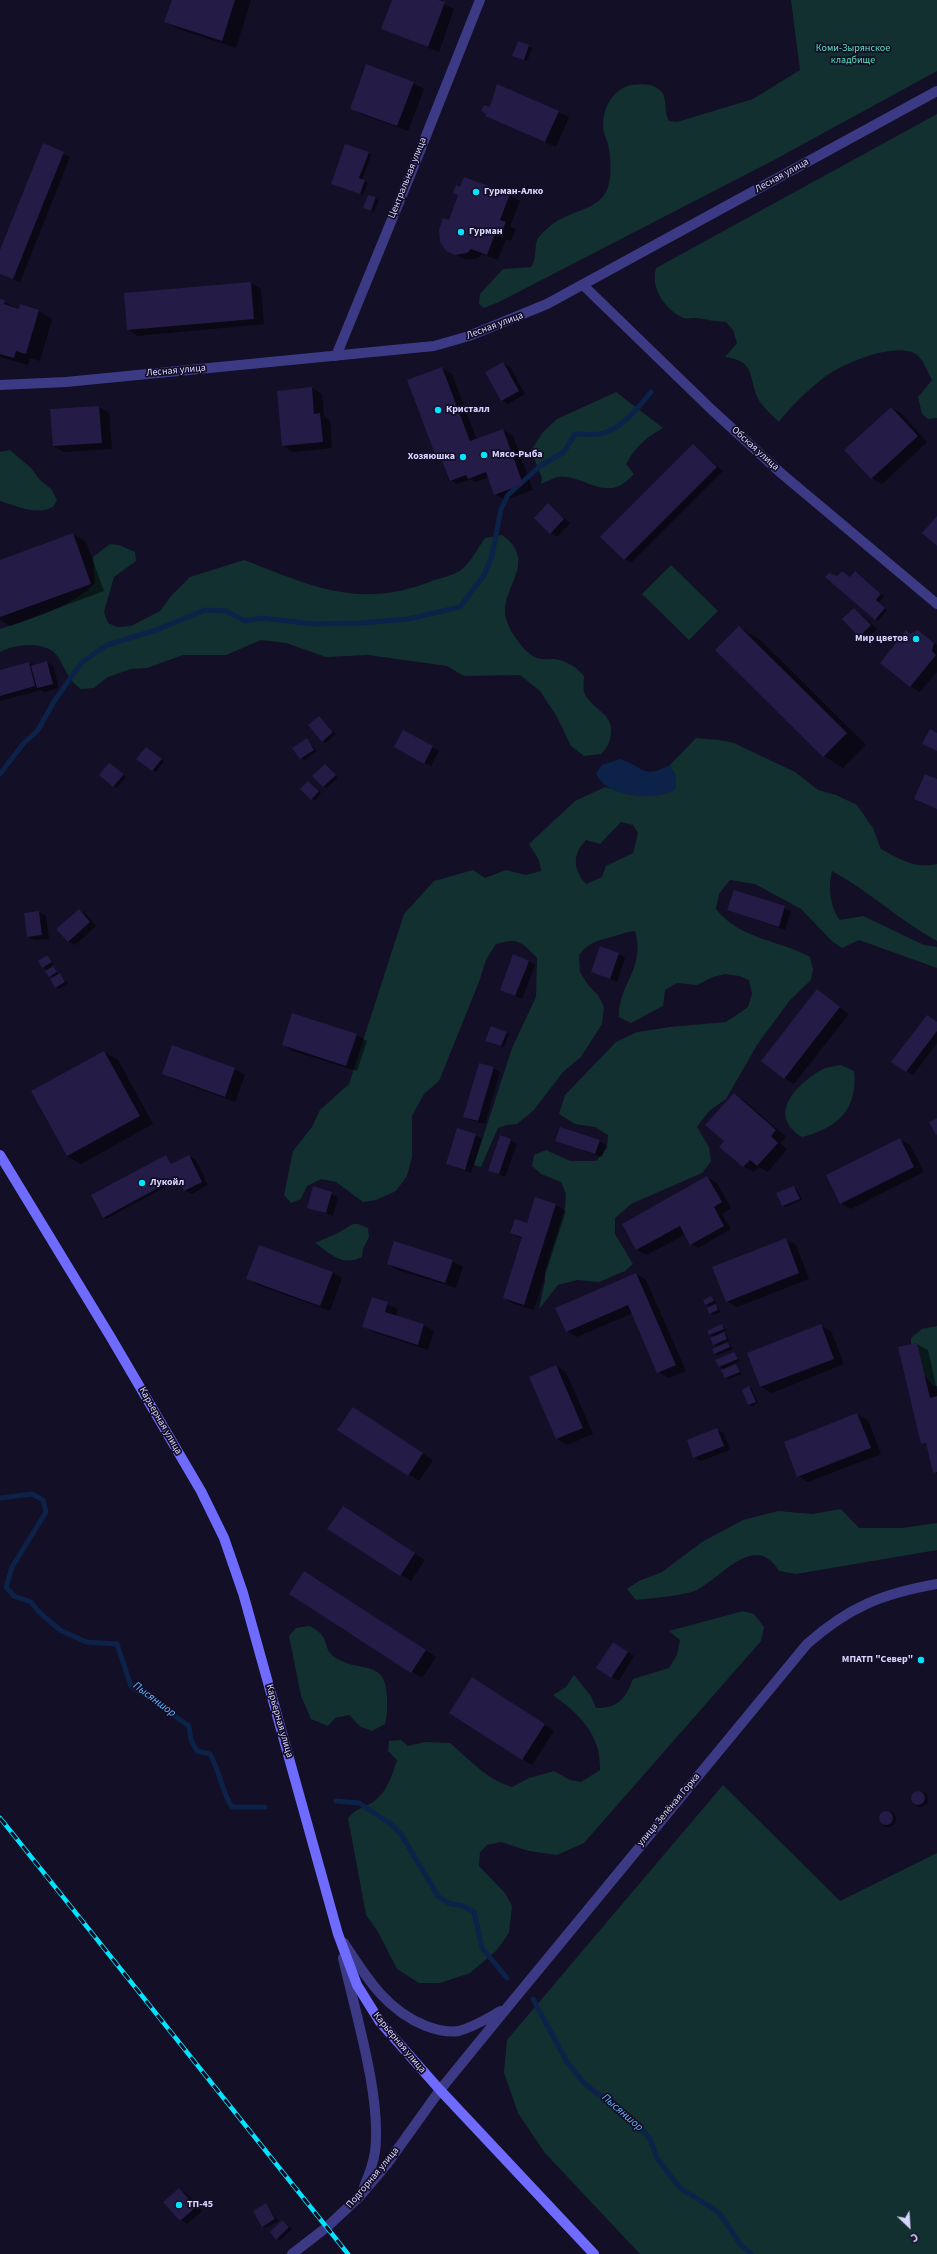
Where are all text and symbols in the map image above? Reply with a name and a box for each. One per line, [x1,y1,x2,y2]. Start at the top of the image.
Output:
park label: Коми-Зырянское кладбище [816,43,890,66]
street label: Центральная улица [386,136,430,220]
street label: Лесная улица [753,156,811,196]
place label: Гурман-Алко [484,186,543,198]
marker: Гурман-Алко [471,187,481,197]
place label: Гурман [469,226,503,238]
marker: Гурман [456,227,466,237]
street label: Лесная улица [465,310,525,342]
street label: Лесная улица [146,362,206,380]
place label: Кристалл [446,404,490,416]
marker: Кристалл [433,405,443,415]
street label: Обская улица [729,425,781,473]
place label: Мясо-Рыба [492,449,542,461]
marker: Мясо-Рыба [479,450,489,460]
place label: Хозяюшка [408,451,455,463]
marker: Хозяюшка [458,452,468,462]
place label: Мир цветов [855,633,908,645]
marker: Мир цветов [911,634,921,644]
place label: Лукойл [150,1177,184,1189]
marker: Лукойл [137,1178,147,1188]
street label: Карьерная улица [136,1385,184,1457]
place label: МПАТП "Север" [842,1654,913,1666]
marker: МПАТП "Север" [916,1655,926,1665]
water label: Пысяншор [130,1680,178,1720]
street label: Карьерная улица [263,1683,295,1759]
street label: улица Зелёная Горка [635,1771,703,1849]
street label: Карьерная улица [370,2010,428,2076]
water label: Пысяншор [599,2092,645,2134]
street label: Подгорная улица [344,2145,402,2211]
place label: ТП-45 [187,2199,213,2211]
marker: ТП-45 [174,2200,184,2210]
north arrow [889,2206,929,2246]
text: С [908,2229,920,2245]

